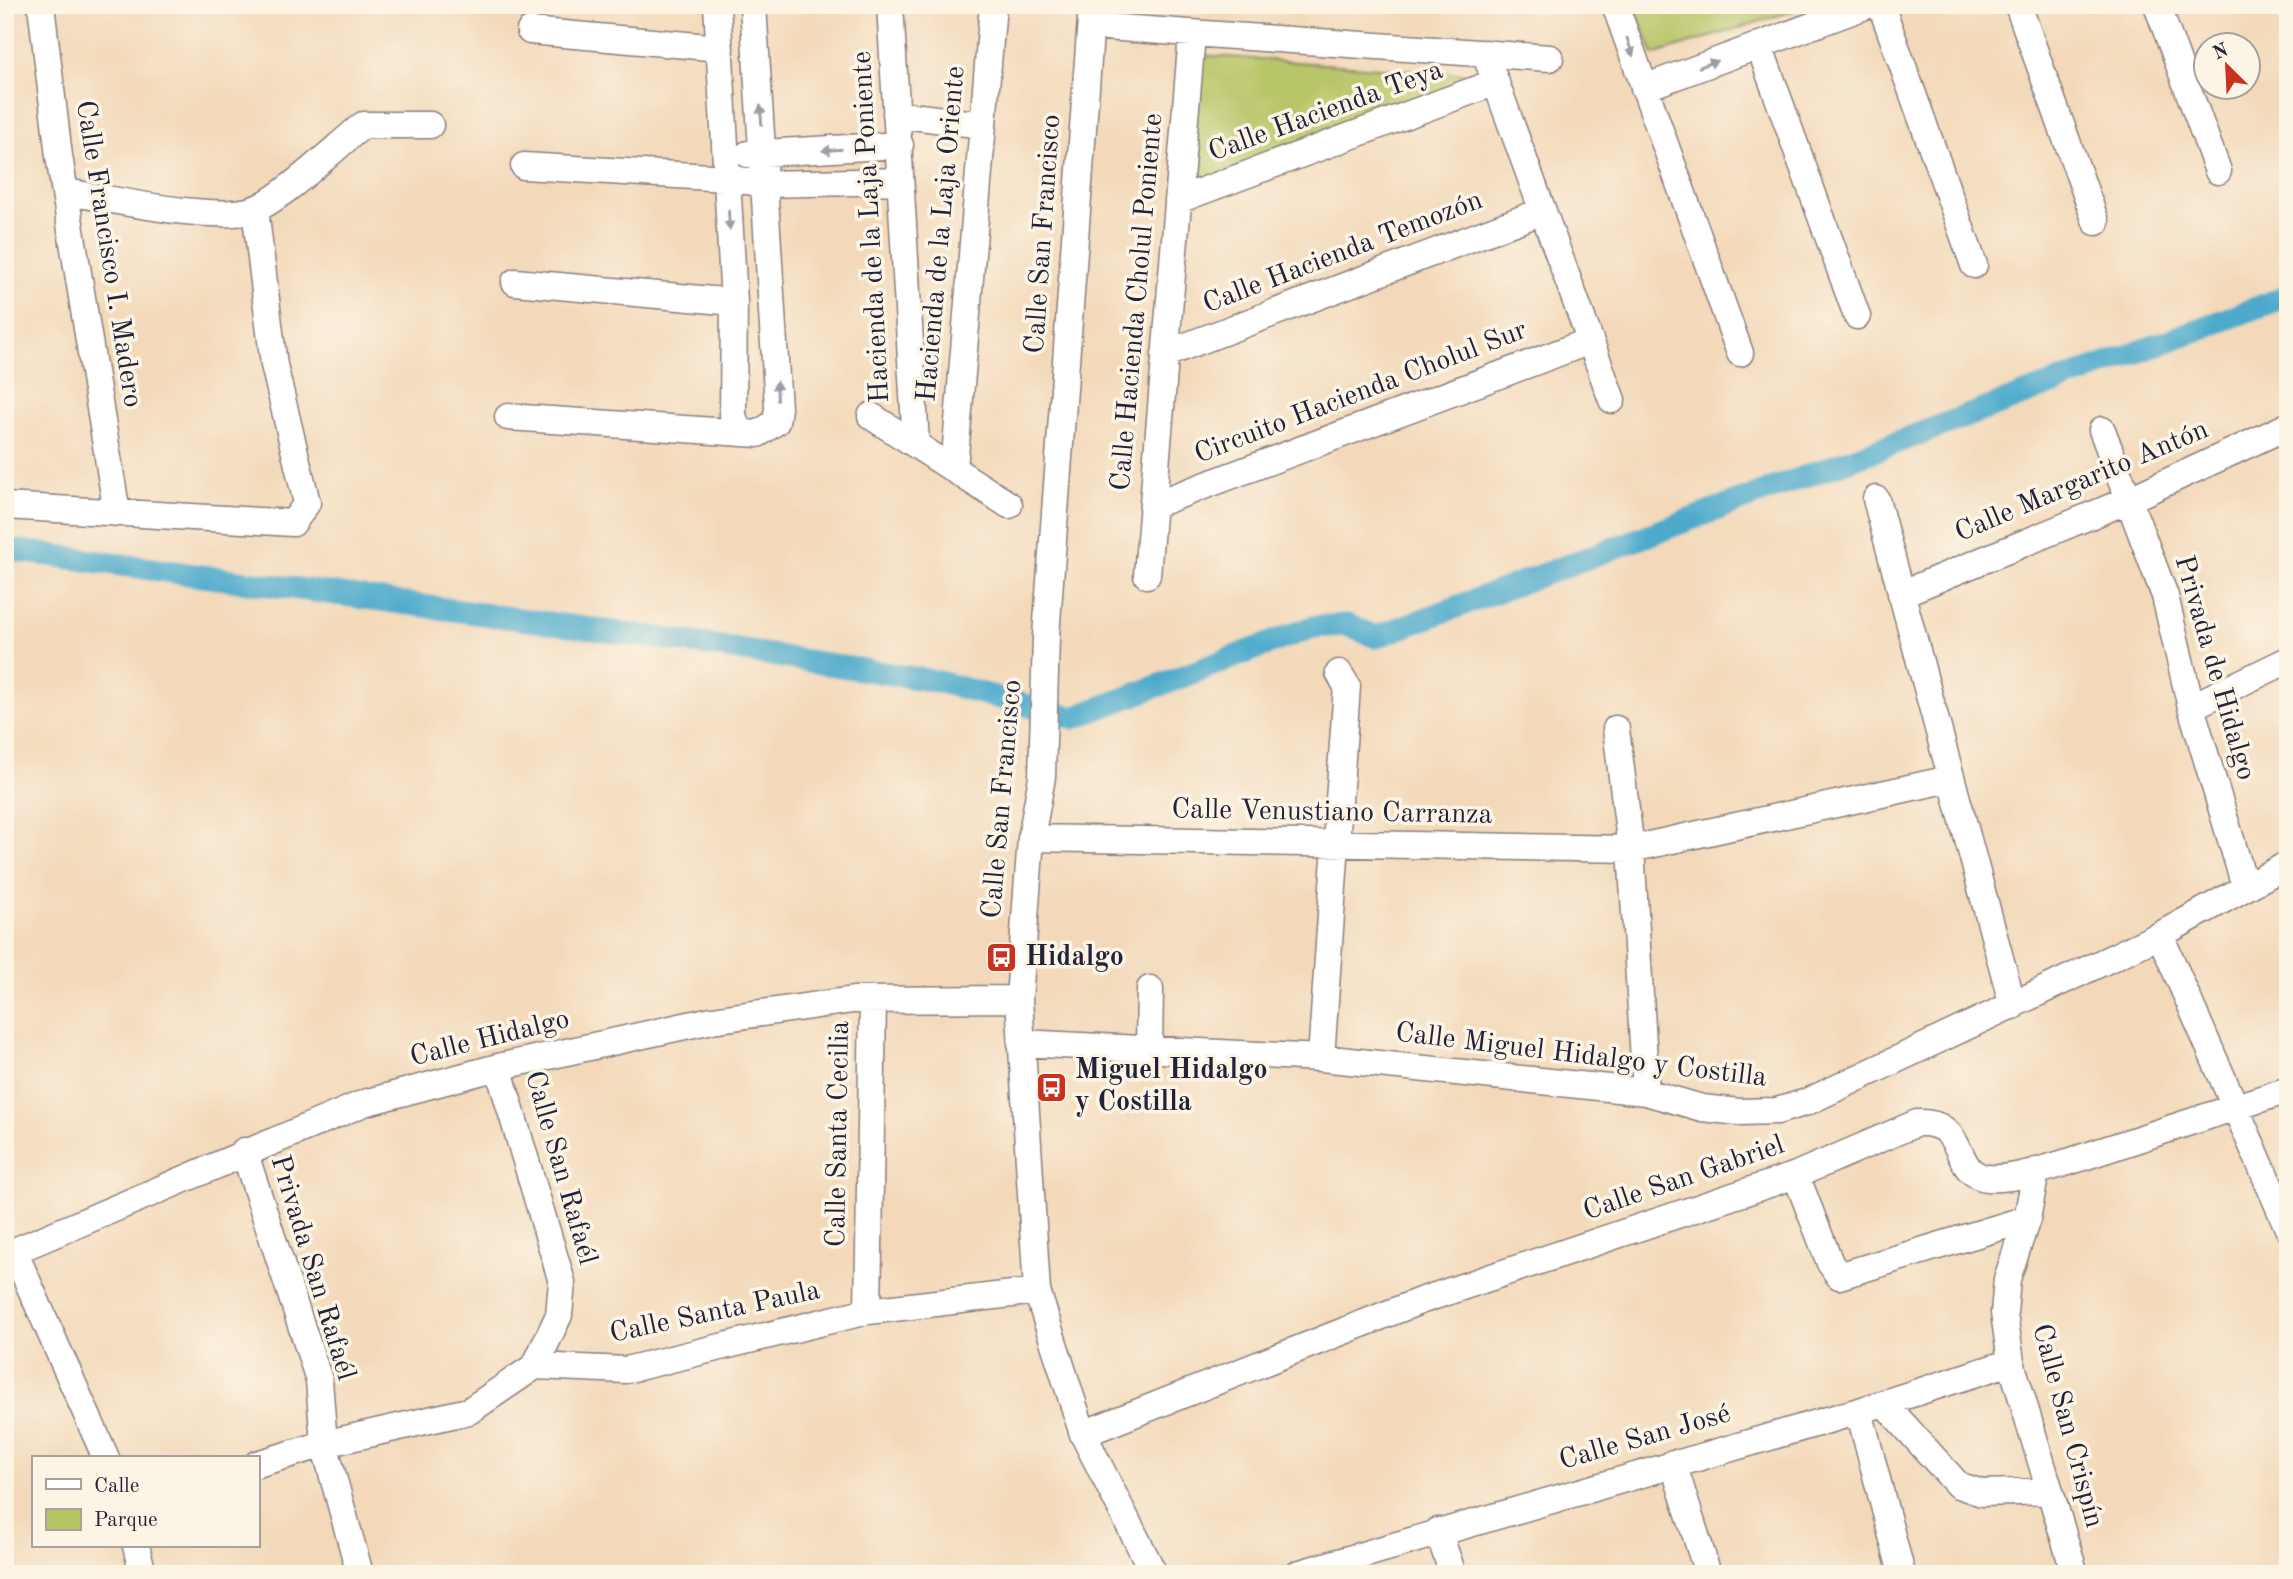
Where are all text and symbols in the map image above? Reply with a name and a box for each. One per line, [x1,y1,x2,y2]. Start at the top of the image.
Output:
north arrow [2192,32,2262,102]
one-way arrow [1625,36,1636,57]
text: N [2211,41,2232,64]
street label: Hacienda de la Laja Poniente [849,50,895,404]
street label: Calle Hacienda Teya [1205,57,1447,167]
one-way arrow [1698,58,1719,69]
street label: Hacienda de la Laja Oriente [913,65,971,403]
street label: Calle Francisco I. Madero [70,98,146,410]
one-way arrow [755,103,766,125]
street label: Calle Hacienda Cholul Poniente [1108,112,1168,492]
street label: Calle San Francisco [1022,113,1066,355]
one-way arrow [820,145,842,156]
street label: Calle Hacienda Temozón [1199,187,1487,319]
one-way arrow [724,209,735,231]
street label: Circuito Hacienda Cholul Sur [1191,317,1531,469]
one-way arrow [772,379,783,401]
street label: Calle Margarito Antón [1951,416,2213,548]
street label: Privada de Hidalgo [2169,553,2259,783]
street label: Calle San Francisco [979,678,1027,920]
street label: Calle Venustiano Carranza [1171,796,1493,830]
bus stop icon: Hidalgo [985,941,1019,975]
place label: Hidalgo [1025,944,1124,972]
street label: Calle Hidalgo [407,1006,573,1072]
street label: Calle Miguel Hidalgo y Costilla [1394,1019,1769,1093]
street label: Calle Santa Cecilia [823,1020,855,1248]
place label: Miguel Hidalgo y Costilla [1075,1057,1268,1117]
street label: Calle San Rafaél [519,1068,601,1268]
bus stop icon: Miguel Hidalgo y Costilla [1035,1070,1069,1104]
street label: Calle San Gabriel [1580,1132,1788,1226]
street label: Privada San Rafaél [264,1152,360,1384]
street label: Calle Santa Paula [607,1277,823,1349]
street label: Calle San Crispín [2026,1321,2108,1531]
street label: Calle San José [1556,1400,1734,1476]
legend [32,1456,259,1548]
text: Calle [94,1476,139,1497]
text: Parque [94,1510,158,1531]

